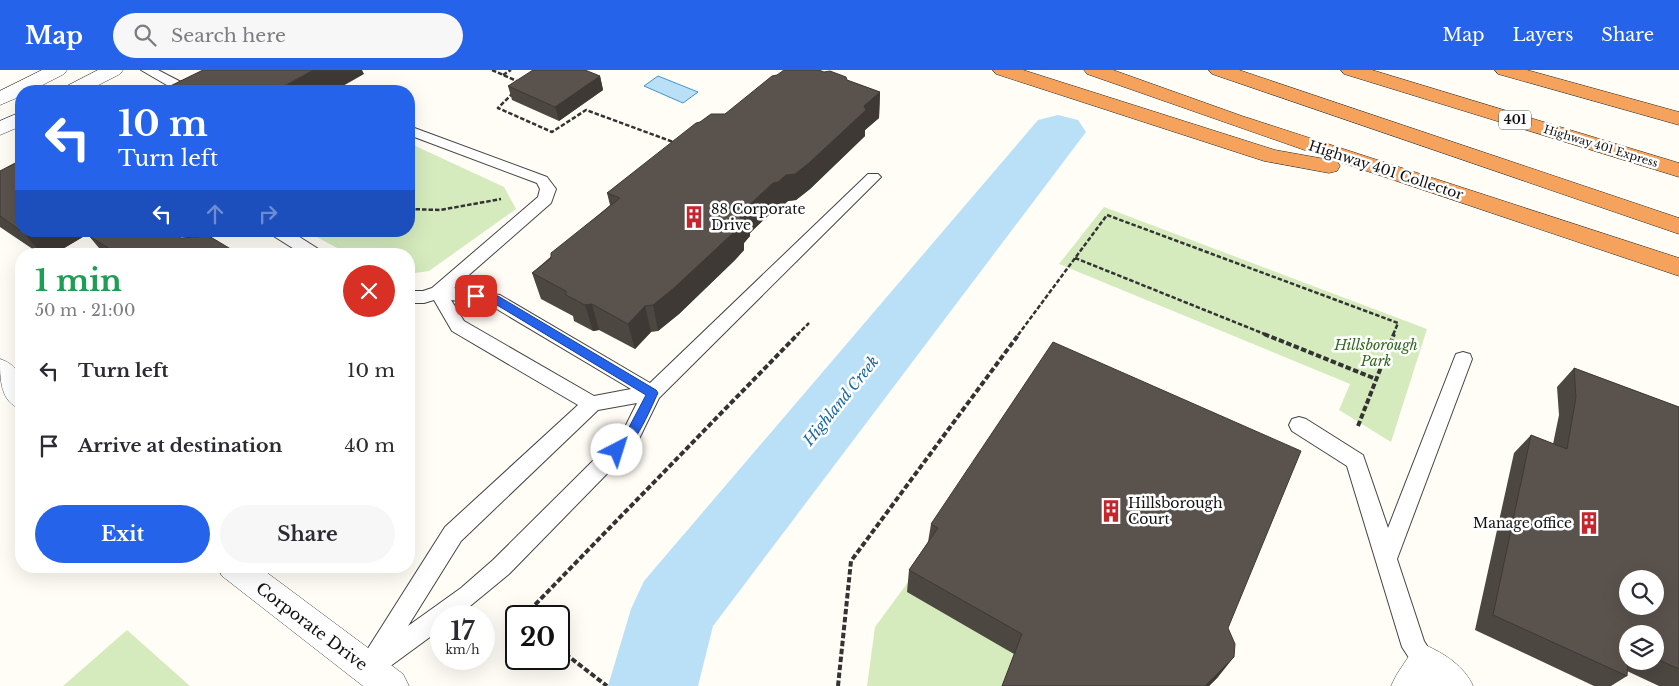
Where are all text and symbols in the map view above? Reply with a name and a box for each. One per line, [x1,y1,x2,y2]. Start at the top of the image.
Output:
search box [113,13,463,58]
text: Map [25,21,83,50]
icon: search [131,21,159,49]
text: Search here [171,24,286,47]
text: Map [1443,24,1484,46]
text: Layers [1512,24,1573,46]
text: Share [1601,24,1654,46]
text: 10 m [118,102,208,145]
icon: left [35,105,100,170]
road number: 401 [1499,110,1531,130]
street label: Highway 401 Express [1542,122,1660,170]
street label: Highway 401 Collector [1306,136,1466,204]
text: Turn left [118,145,218,172]
icon: left [148,200,176,228]
icon: ahead [201,200,229,228]
icon: right [254,200,282,228]
place label: 88 Corporate Drive [711,200,805,234]
building icon: 88 Corporate Drive [681,204,707,230]
text: 1 min [35,262,122,299]
button: close [343,265,395,317]
pin [455,275,497,317]
icon: arrive [462,282,490,310]
text: 50 m · 21:00 [35,300,135,320]
park label: Hillsborough Park [1333,336,1418,370]
water label: Highland Creek [798,352,882,450]
icon: left [35,357,63,385]
text: Turn left [78,359,169,382]
text: 10 m [347,359,395,382]
position arrow [590,423,642,475]
icon: arrive [35,432,63,460]
text: Arrive at destination [78,434,282,457]
text: 40 m [344,434,395,457]
place label: Hillsborough Court [1128,494,1223,528]
building icon: Hillsborough Court [1098,498,1124,524]
button: Exit [35,505,210,563]
button: Share [220,505,395,563]
building icon: Manage office [1576,510,1602,536]
place label: Manage office [1473,514,1572,532]
map controls [1619,570,1664,670]
button: search [1619,570,1664,615]
street label: Corporate Drive [252,578,372,674]
speed limit sign: 20 [505,605,570,670]
text: 17 [451,616,474,647]
button: layers [1619,625,1664,670]
text: km/h [445,642,480,657]

